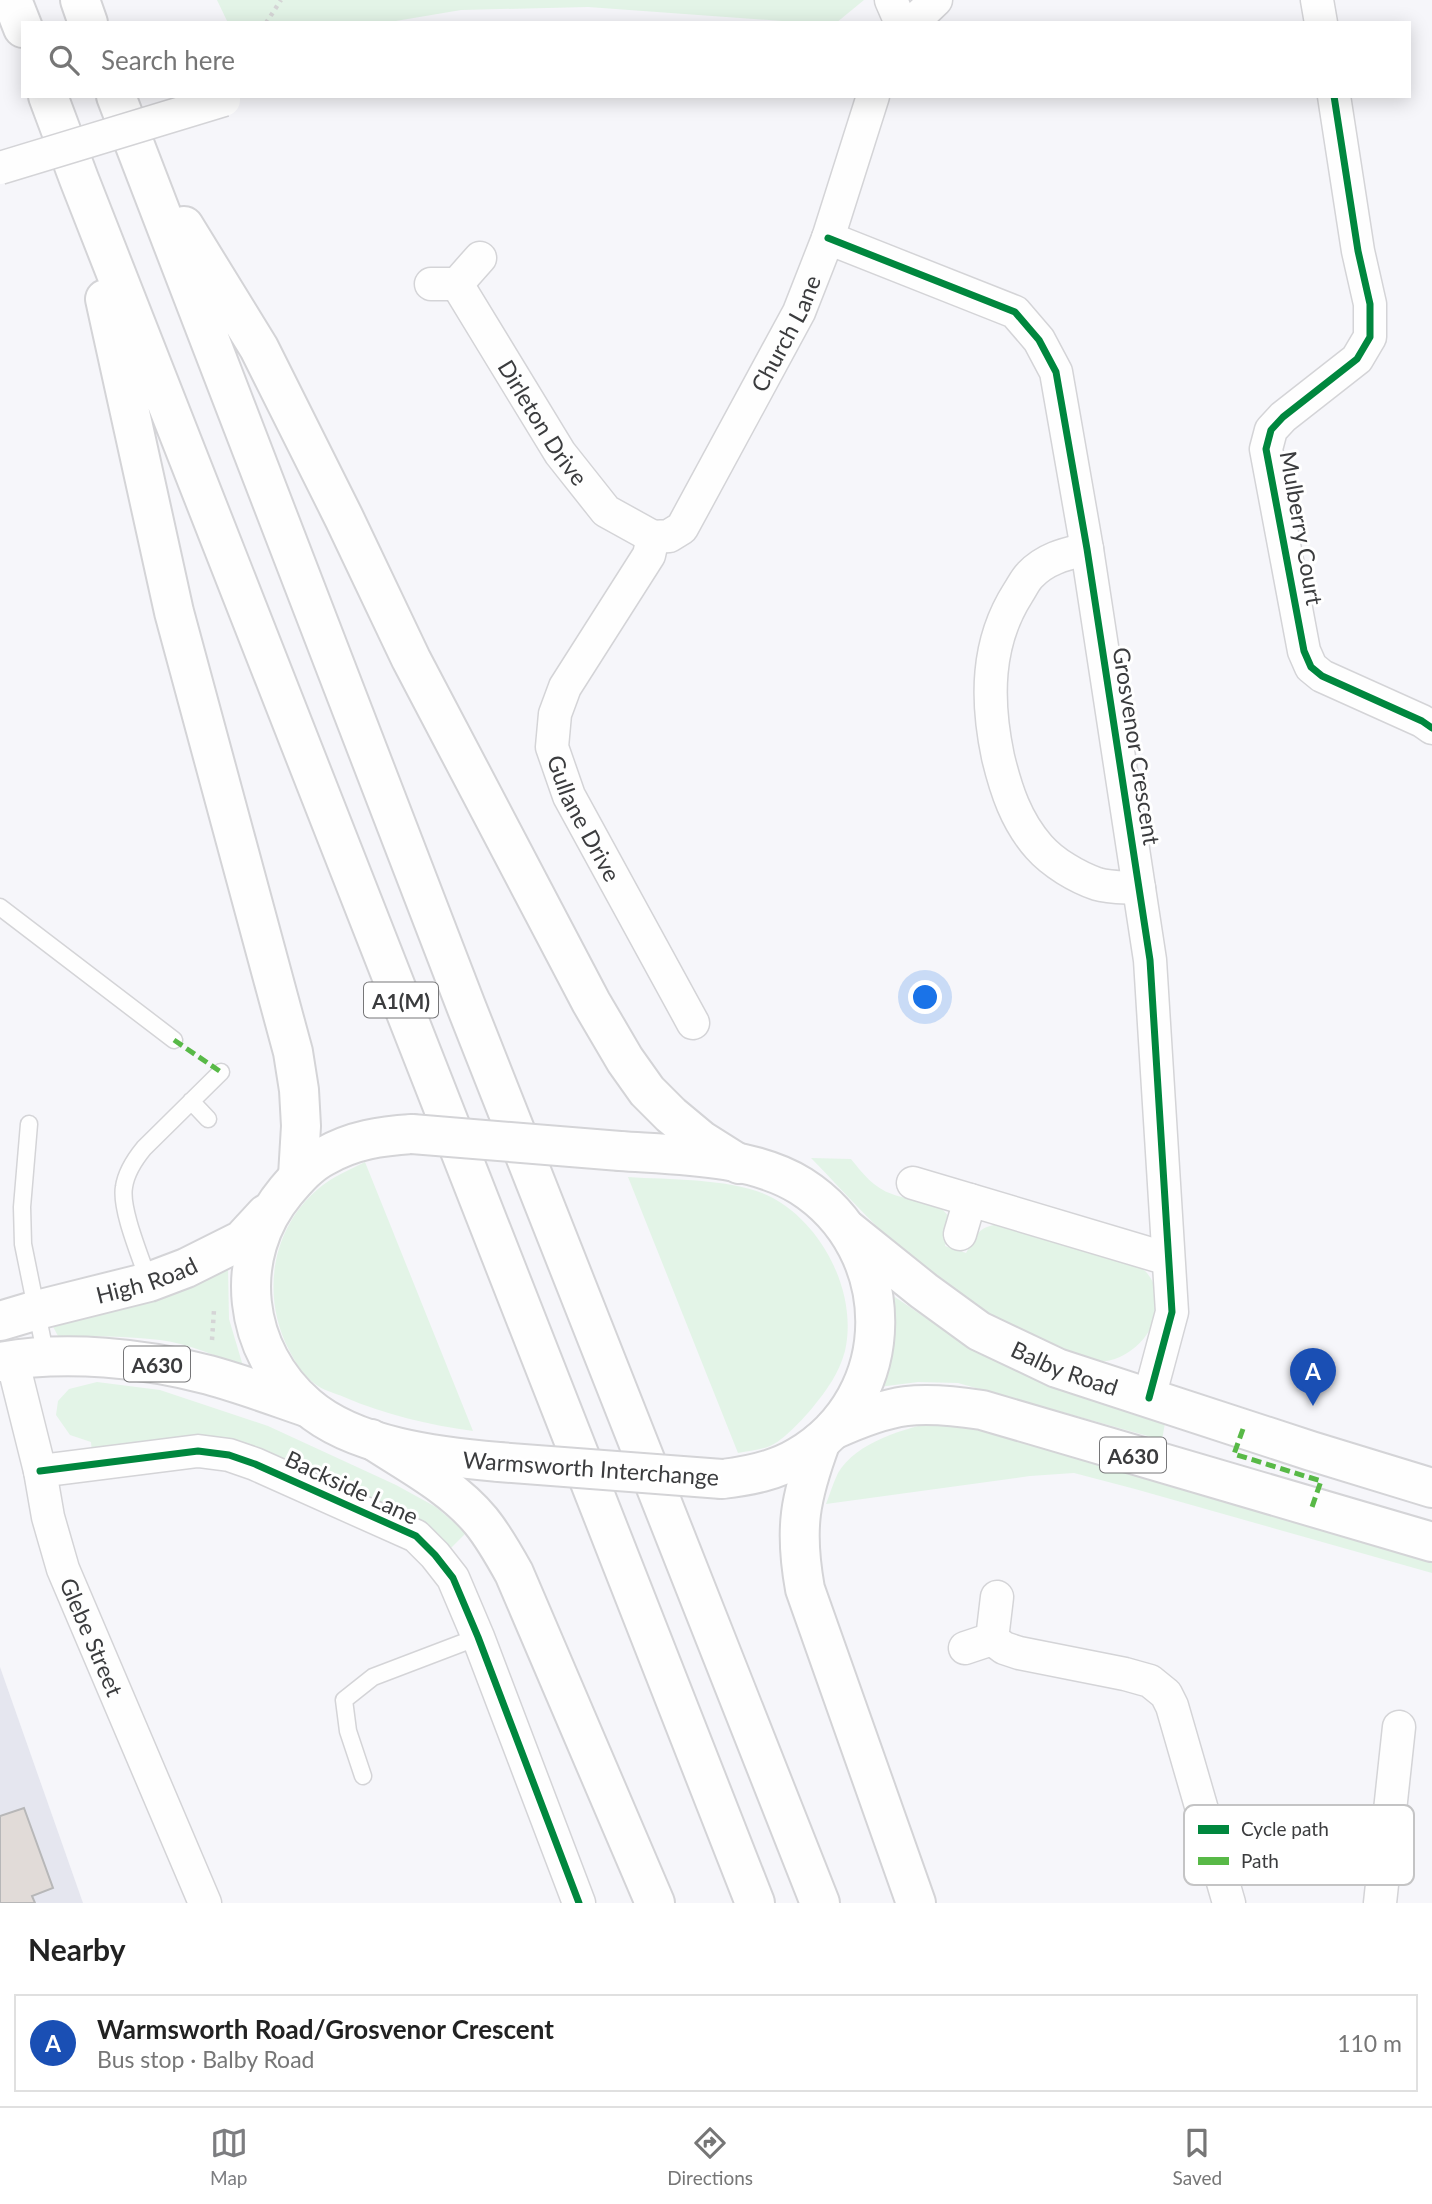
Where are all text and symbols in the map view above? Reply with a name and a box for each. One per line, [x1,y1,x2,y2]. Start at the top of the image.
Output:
search box [21,21,1411,98]
icon: search [45,41,83,79]
text: Search here [101,44,235,76]
street label: Church Lane [745,271,826,396]
street label: Dirleton Drive [493,355,594,491]
street label: Mulberry Court [1275,449,1329,608]
street label: Grosvenor Crescent [1108,645,1167,848]
street label: Gullane Drive [542,751,627,886]
your location [908,980,942,1014]
road number: A1(M) [364,982,438,1018]
street label: High Road [93,1251,202,1309]
street label: Balby Road [1007,1334,1122,1401]
road number: A630 [124,1346,190,1382]
pin: A [1290,1348,1336,1406]
road number: A630 [1100,1438,1166,1472]
street label: Backside Lane [281,1444,423,1530]
street label: Warmsworth Interchange [462,1445,720,1491]
street label: Glebe Street [54,1573,130,1701]
legend [1184,1805,1414,1885]
text: Cycle path [1241,1817,1329,1840]
text: Path [1241,1849,1279,1872]
text: Nearby [28,1931,126,1967]
text: Warmsworth Road/Grosvenor Crescent [97,2013,554,2045]
text: A [45,2029,61,2057]
text: 110 m [1337,2029,1402,2057]
text: Bus stop · Balby Road [97,2045,314,2073]
tab: Map [210,2124,248,2189]
tab: Directions [667,2124,753,2189]
tab: Saved [1173,2124,1222,2189]

